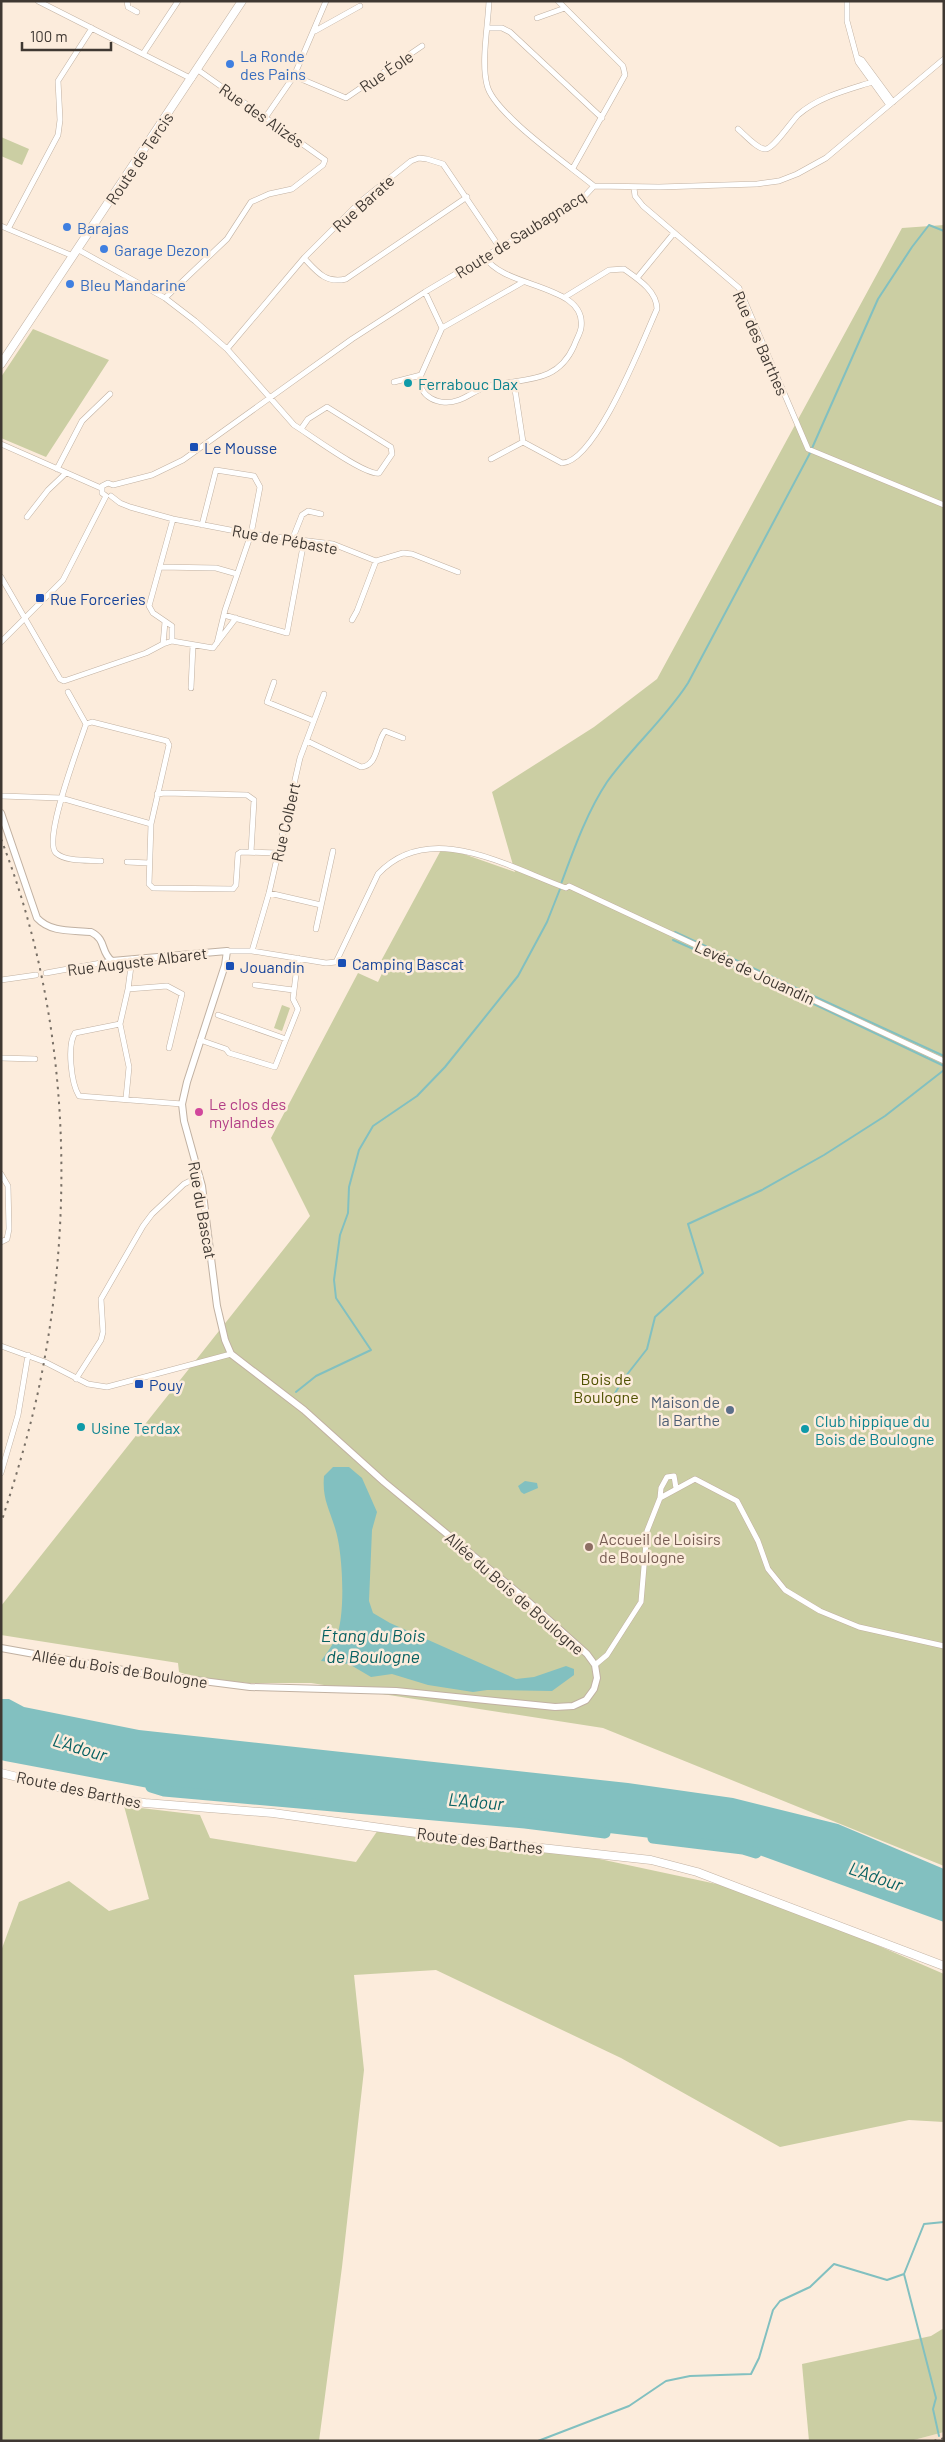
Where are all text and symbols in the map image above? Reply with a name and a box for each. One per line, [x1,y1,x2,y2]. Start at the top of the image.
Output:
scale bar [22,20,111,52]
text: 100 m [30,27,68,45]
place label: La Ronde des Pains [240,46,306,83]
street label: Rue Éole [356,46,416,96]
marker: La Ronde des Pains [224,58,236,70]
street label: Rue des Alizés [216,79,308,151]
street label: Route de Tercis [101,108,177,208]
street label: Rue Barate [328,170,398,236]
street label: Route de Saubagnacq [451,186,589,282]
place label: Barajas [77,218,129,237]
marker: Barajas [61,221,73,233]
place label: Garage Dezon [114,240,209,259]
marker: Garage Dezon [98,243,110,255]
place label: Bleu Mandarine [80,275,186,294]
marker: Bleu Mandarine [64,278,76,290]
street label: Rue des Barthes [729,288,793,398]
place label: Ferrabouc Dax [418,374,518,393]
marker: Ferrabouc Dax [402,377,414,389]
place label: Le Mousse [204,438,277,457]
marker: Le Mousse [188,441,200,453]
street label: Rue de Pébaste [231,520,339,558]
place label: Rue Forceries [50,589,146,608]
marker: Rue Forceries [34,592,46,604]
street label: Rue Colbert [267,780,303,864]
street label: Levée de Jouandin [692,936,818,1008]
street label: Rue Auguste Albaret [66,943,208,979]
place label: Camping Bascat [352,954,464,973]
place label: Jouandin [240,957,305,976]
marker: Camping Bascat [336,957,348,969]
marker: Jouandin [224,960,236,972]
place label: Le clos des mylandes [209,1094,286,1131]
marker: Le clos des mylandes [193,1106,205,1118]
street label: Rue du Bascat [185,1160,221,1260]
park label: Bois de Boulogne [573,1369,639,1406]
place label: Pouy [149,1375,183,1394]
marker: Pouy [133,1378,145,1390]
place label: Maison de la Barthe [651,1392,720,1429]
marker: Maison de la Barthe [724,1404,736,1416]
place label: Club hippique du Bois de Boulogne [815,1411,935,1448]
place label: Usine Terdax [91,1418,181,1437]
marker: Usine Terdax [75,1421,87,1433]
marker: Club hippique du Bois de Boulogne [799,1423,811,1435]
street label: Allée du Bois de Boulogne [442,1528,588,1658]
place label: Accueil de Loisirs de Boulogne [599,1529,721,1566]
marker: Accueil de Loisirs de Boulogne [583,1541,595,1553]
water label: Étang du Bois de Boulogne [321,1624,425,1667]
street label: Allée du Bois de Boulogne [31,1645,209,1691]
water label: L'Adour [50,1728,110,1766]
street label: Route des Barthes [15,1767,143,1811]
water label: L'Adour [447,1788,505,1814]
street label: Route des Barthes [416,1823,544,1857]
water label: L'Adour [846,1857,906,1896]

